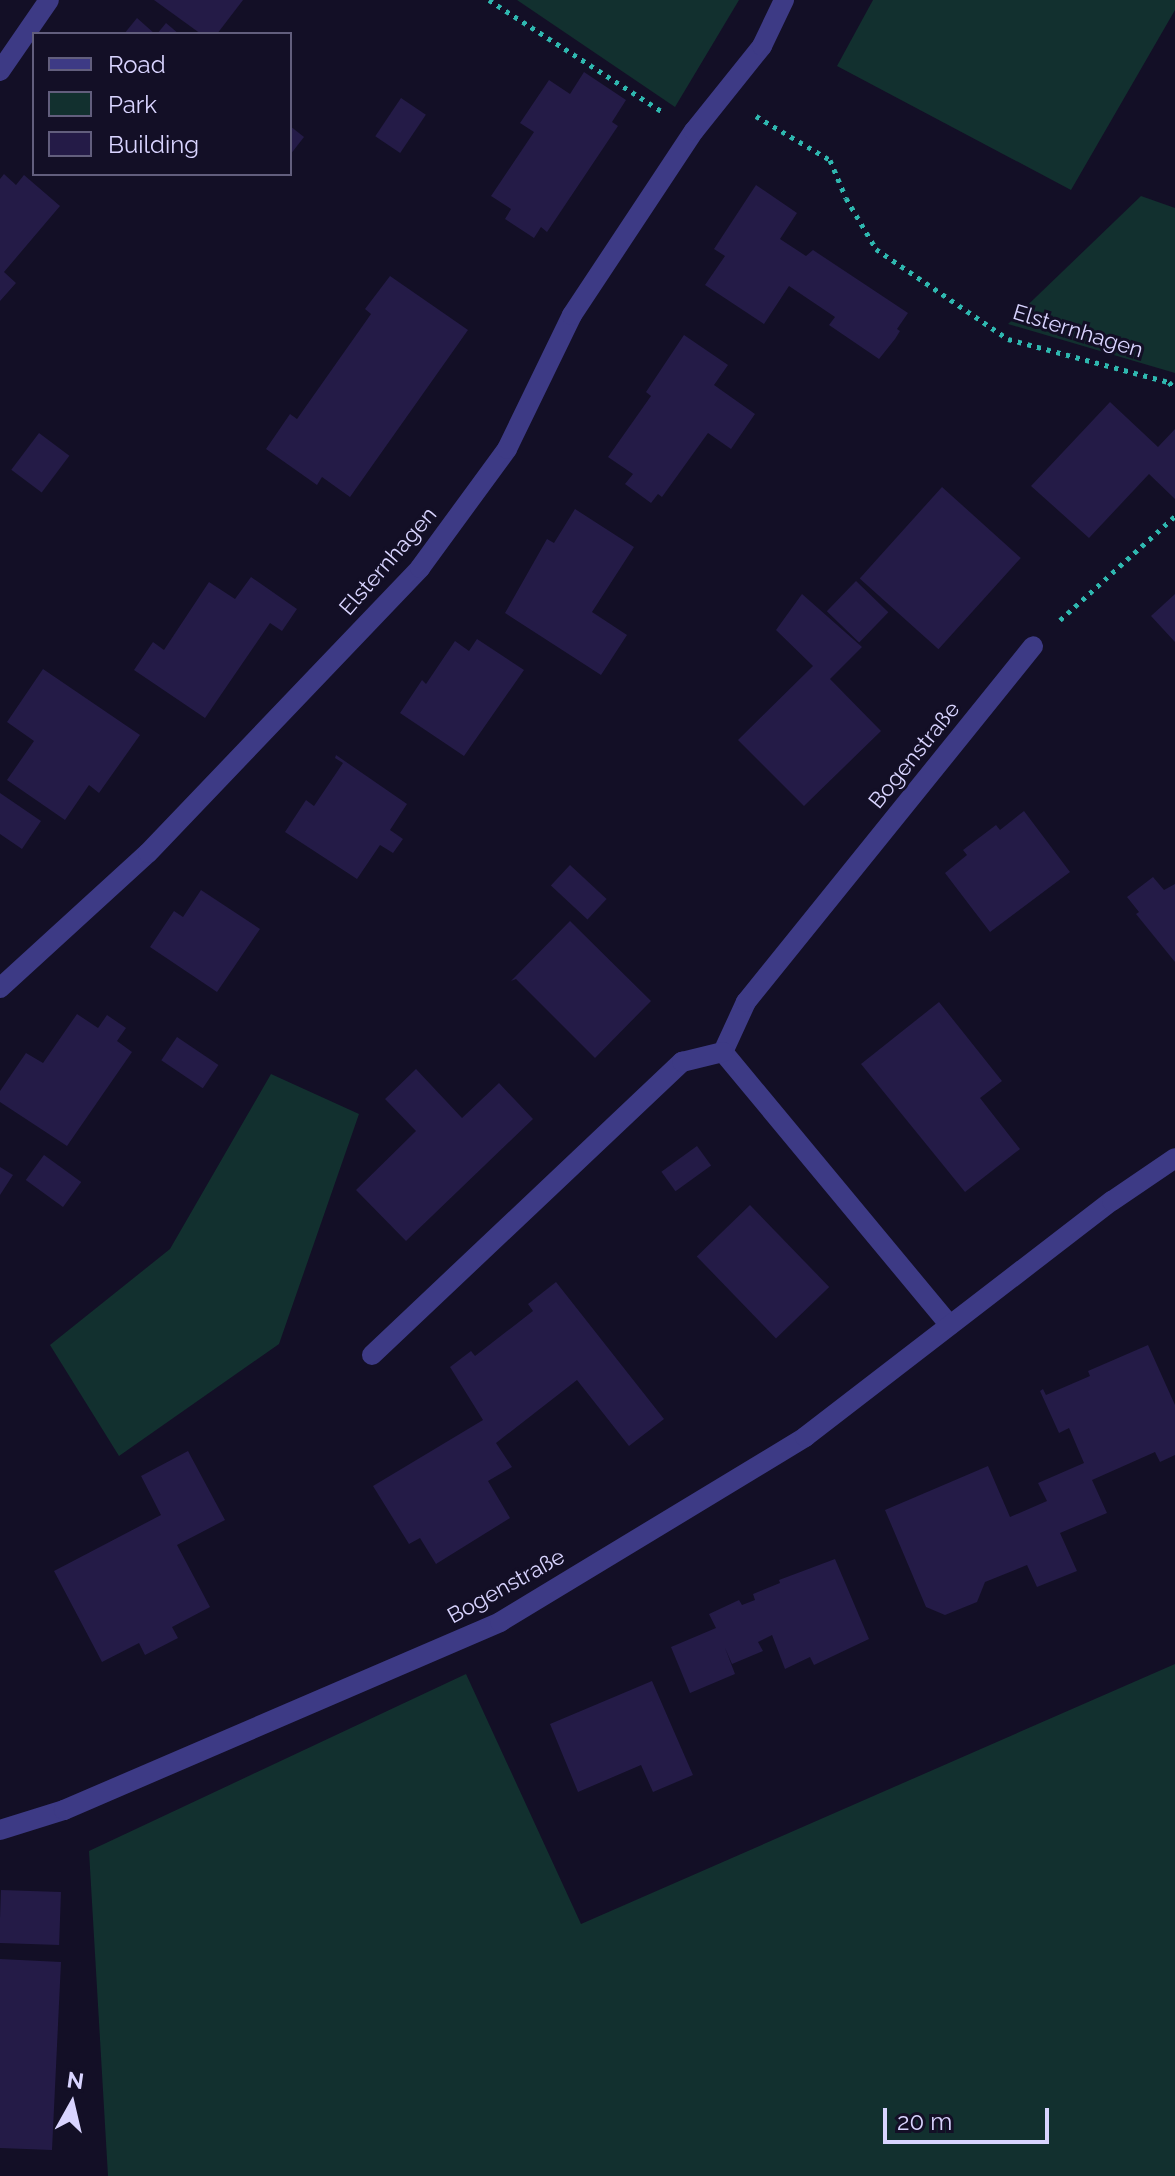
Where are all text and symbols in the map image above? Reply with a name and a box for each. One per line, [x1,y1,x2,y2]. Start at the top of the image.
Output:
legend [32,32,292,176]
text: Road [108,50,166,79]
text: Park [108,90,157,119]
text: Building [108,130,199,159]
street label: Elsternhagen [1010,299,1146,363]
street label: Elsternhagen [334,501,442,621]
street label: Bogenstraße [863,696,965,814]
street label: Bogenstraße [443,1543,569,1629]
north arrow [32,2064,112,2144]
text: N [65,2066,85,2094]
scale bar [887,2092,1053,2142]
text: 20 m [897,2107,952,2136]

